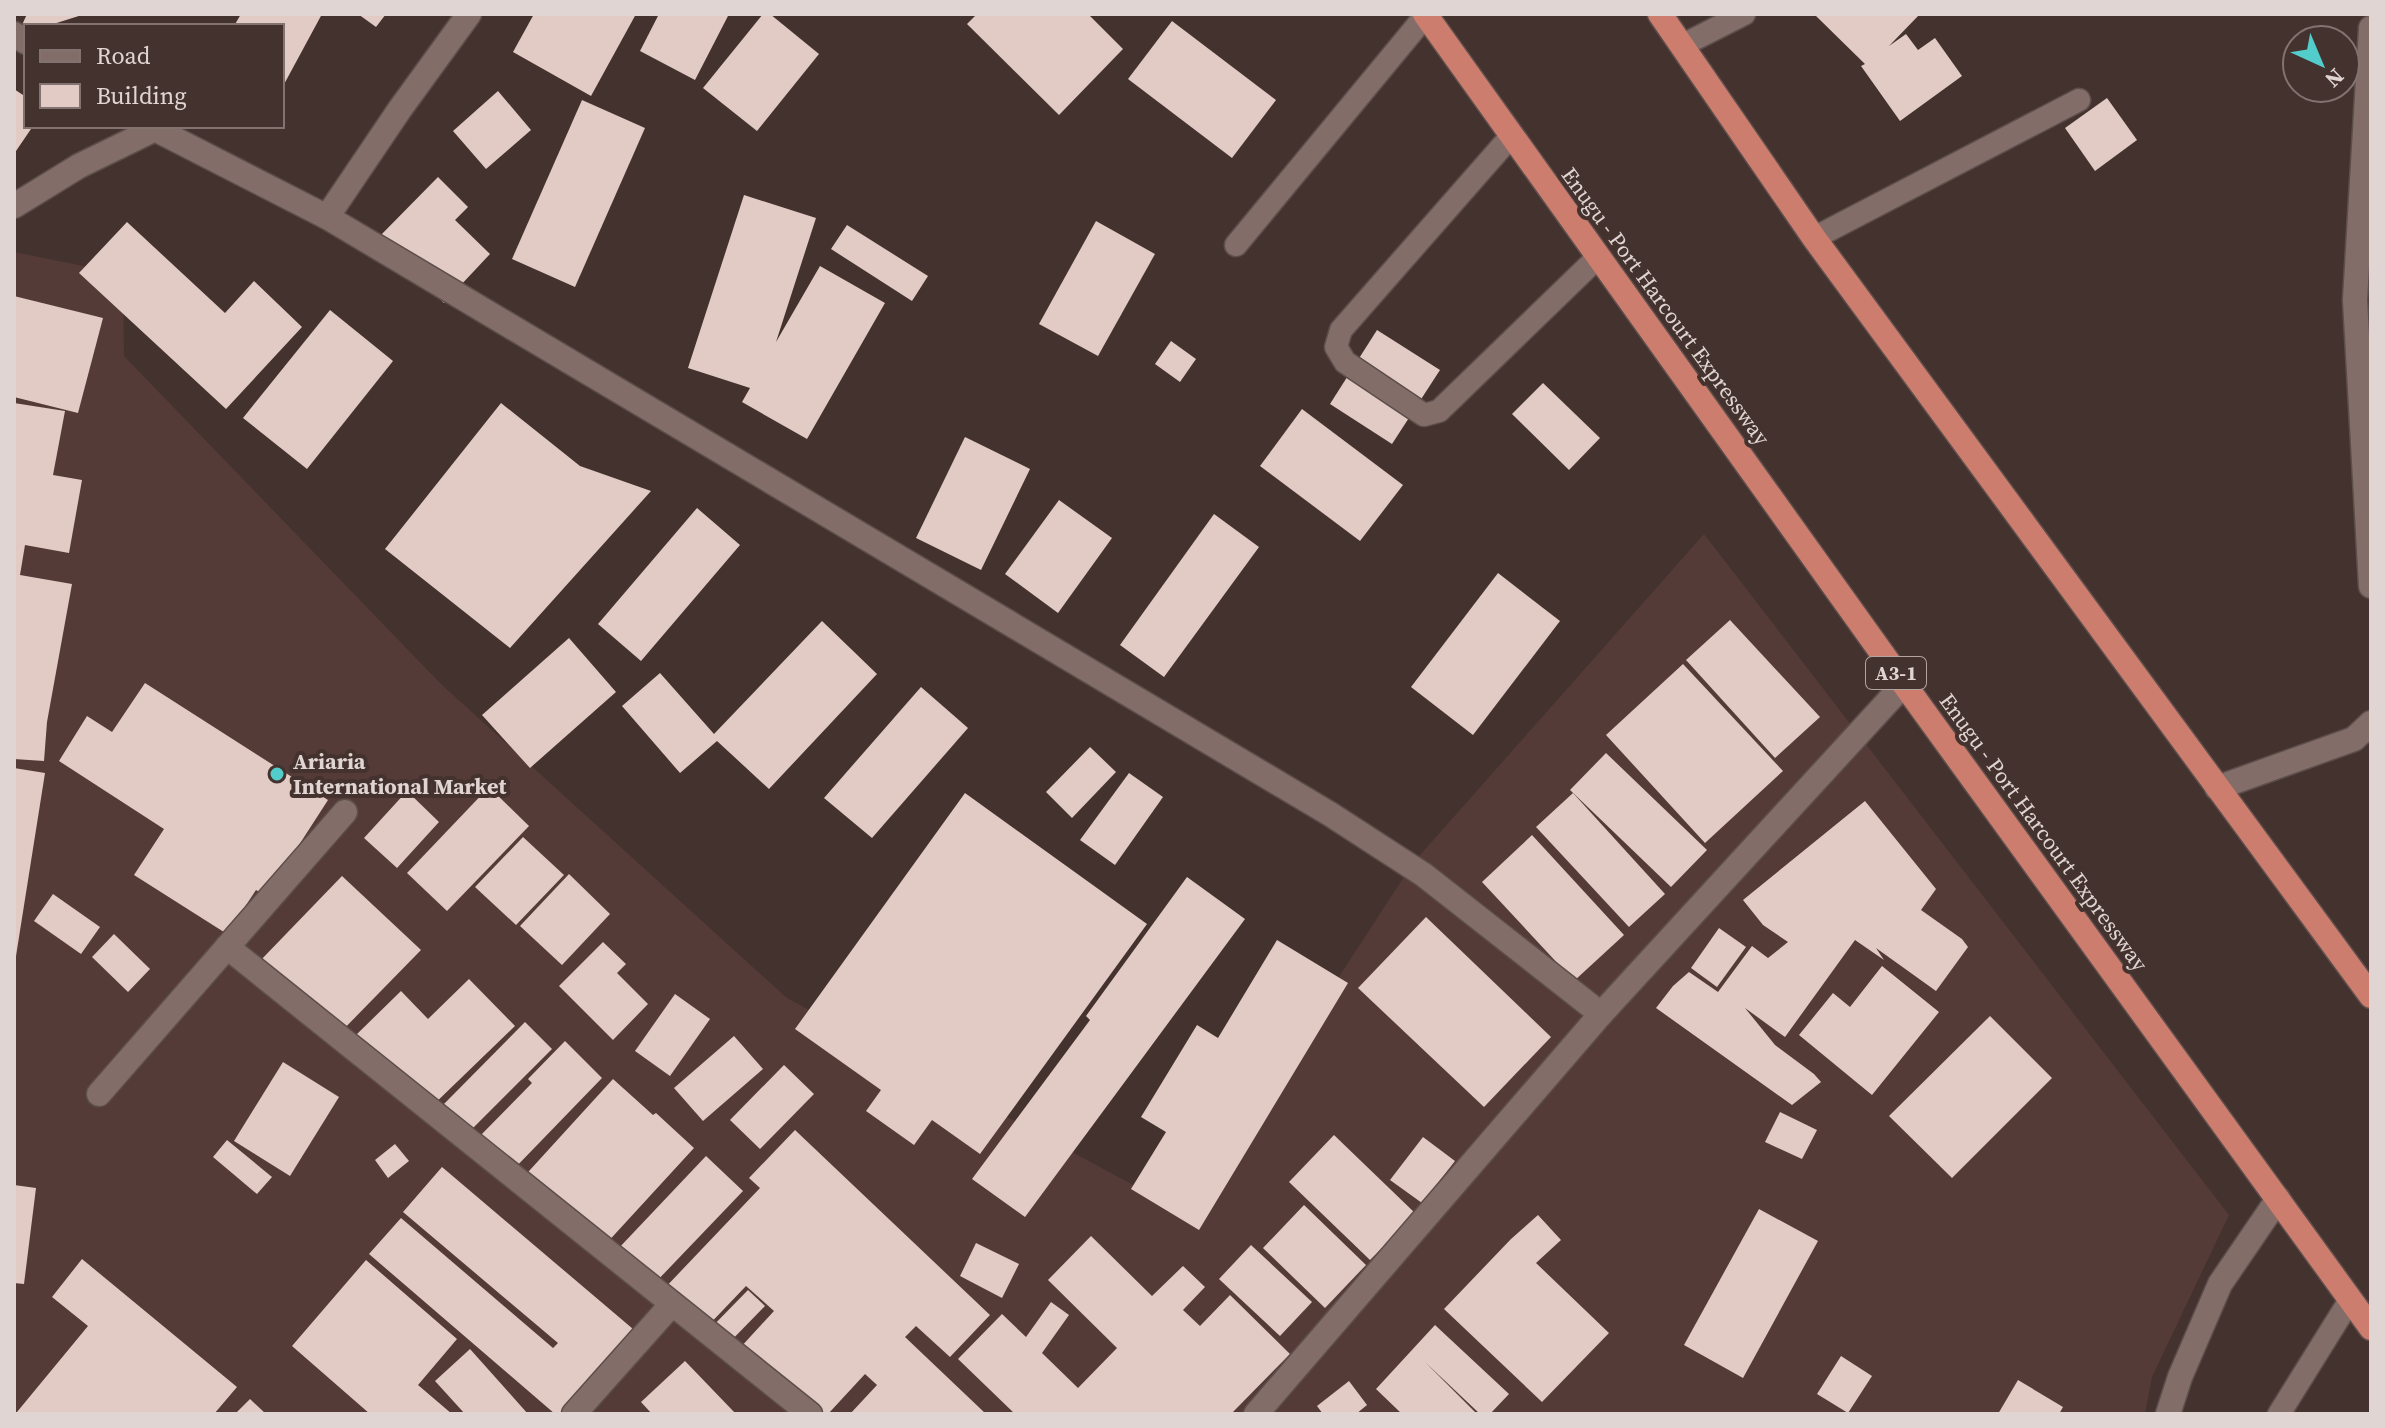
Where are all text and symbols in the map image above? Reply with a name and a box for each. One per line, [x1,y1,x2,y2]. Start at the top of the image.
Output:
legend [24,24,284,128]
north arrow [2281,24,2361,104]
text: Road [96,39,151,72]
text: N [2319,62,2351,95]
text: Building [96,79,187,112]
street label: Enugu - Port Harcourt Expressway [1555,161,1778,452]
road number: A3-1 [1866,657,1926,689]
street label: Enugu - Port Harcourt Expressway [1933,687,2156,978]
place label: Ariaria International Market [293,746,507,801]
marker: Ariaria International Market [268,765,286,783]

